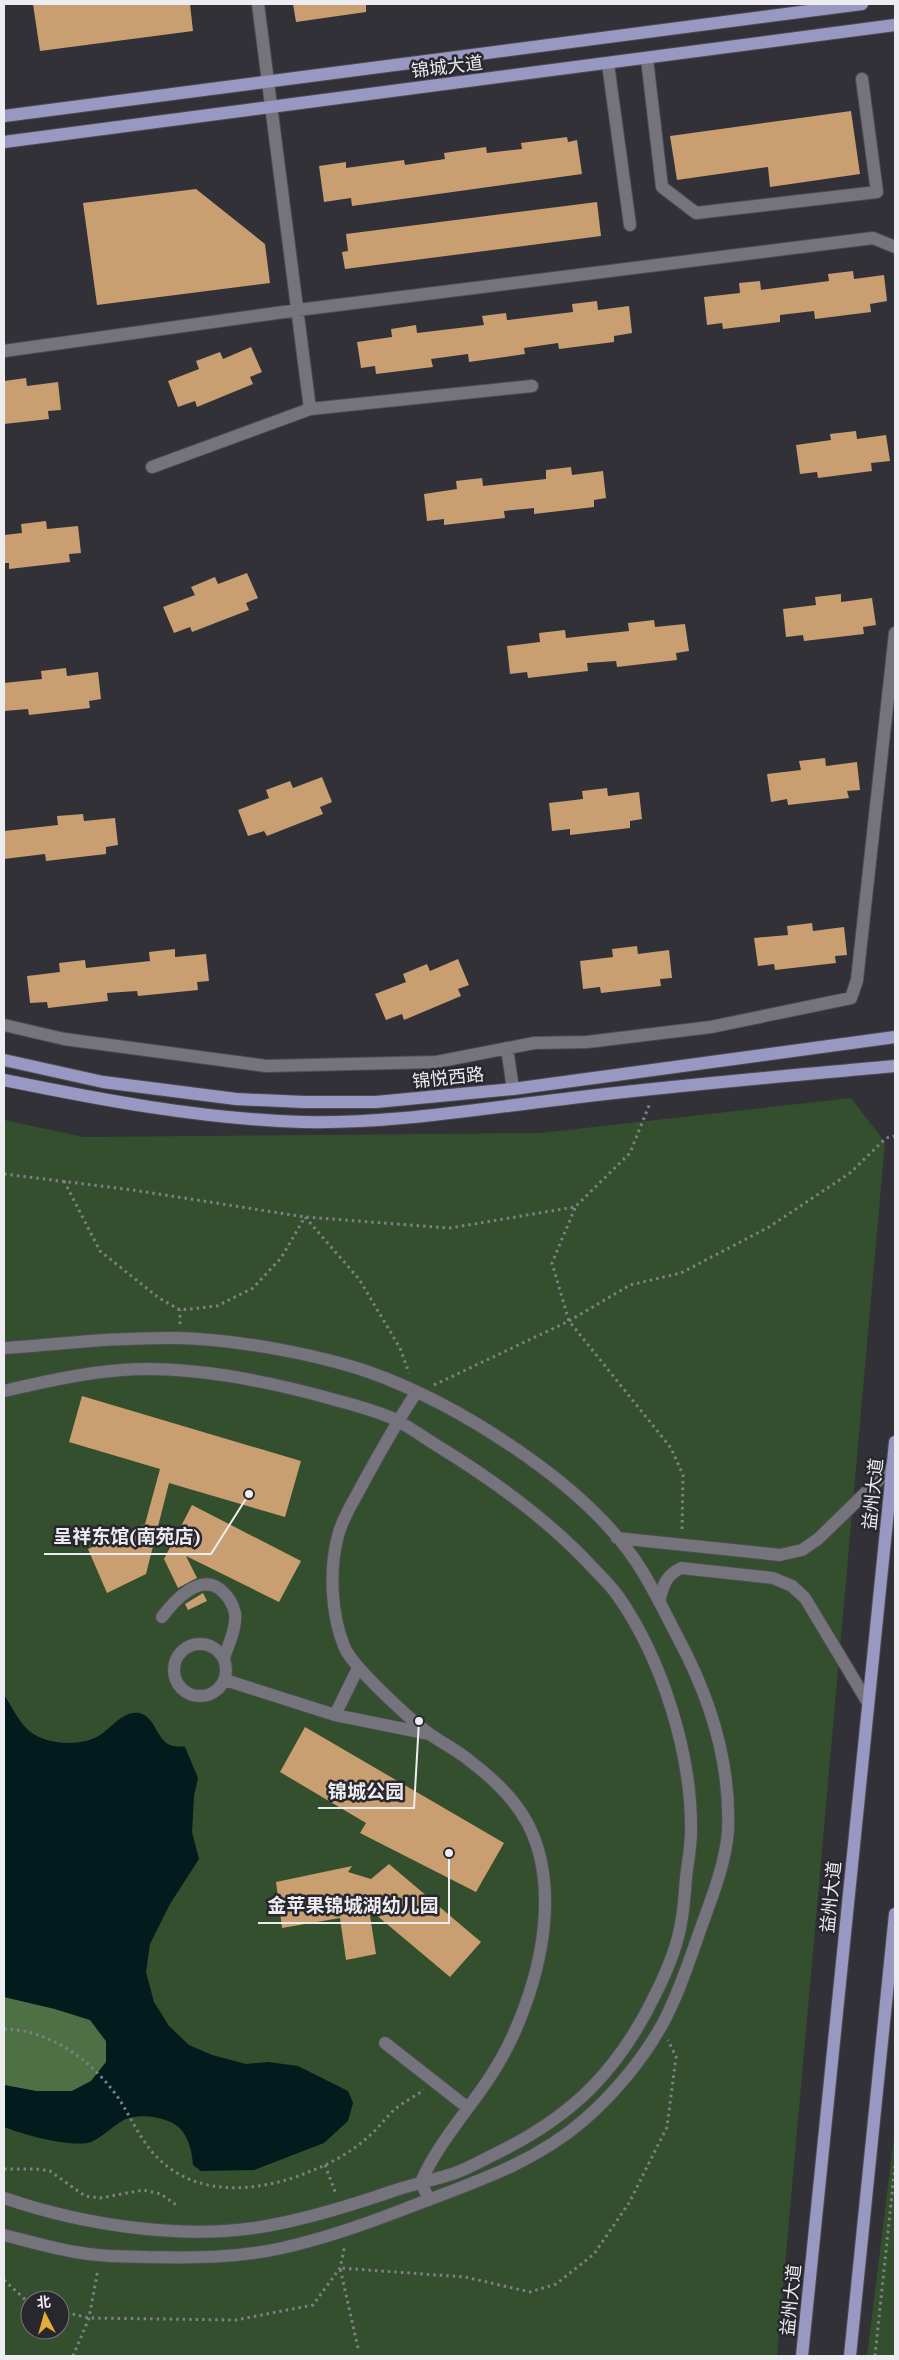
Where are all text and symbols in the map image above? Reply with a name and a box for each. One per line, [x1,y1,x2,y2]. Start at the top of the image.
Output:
street label: 锦城大道 [410,50,484,82]
street label: 锦悦西路 [411,1061,485,1093]
street label: 益州大道 [856,1457,888,1531]
callout: 呈祥东馆(南苑店) [44,1520,211,1554]
text: 呈祥东馆(南苑店) [53,1523,201,1548]
callout: 锦城公园 [318,1774,414,1808]
text: 锦城公园 [328,1778,404,1803]
street label: 益州大道 [814,1860,846,1934]
callout: 金苹果锦城湖幼儿园 [258,1889,449,1923]
text: 金苹果锦城湖幼儿园 [267,1892,439,1917]
street label: 益州大道 [774,2263,806,2337]
north arrow [20,2290,70,2340]
text: 北 [36,2291,52,2312]

